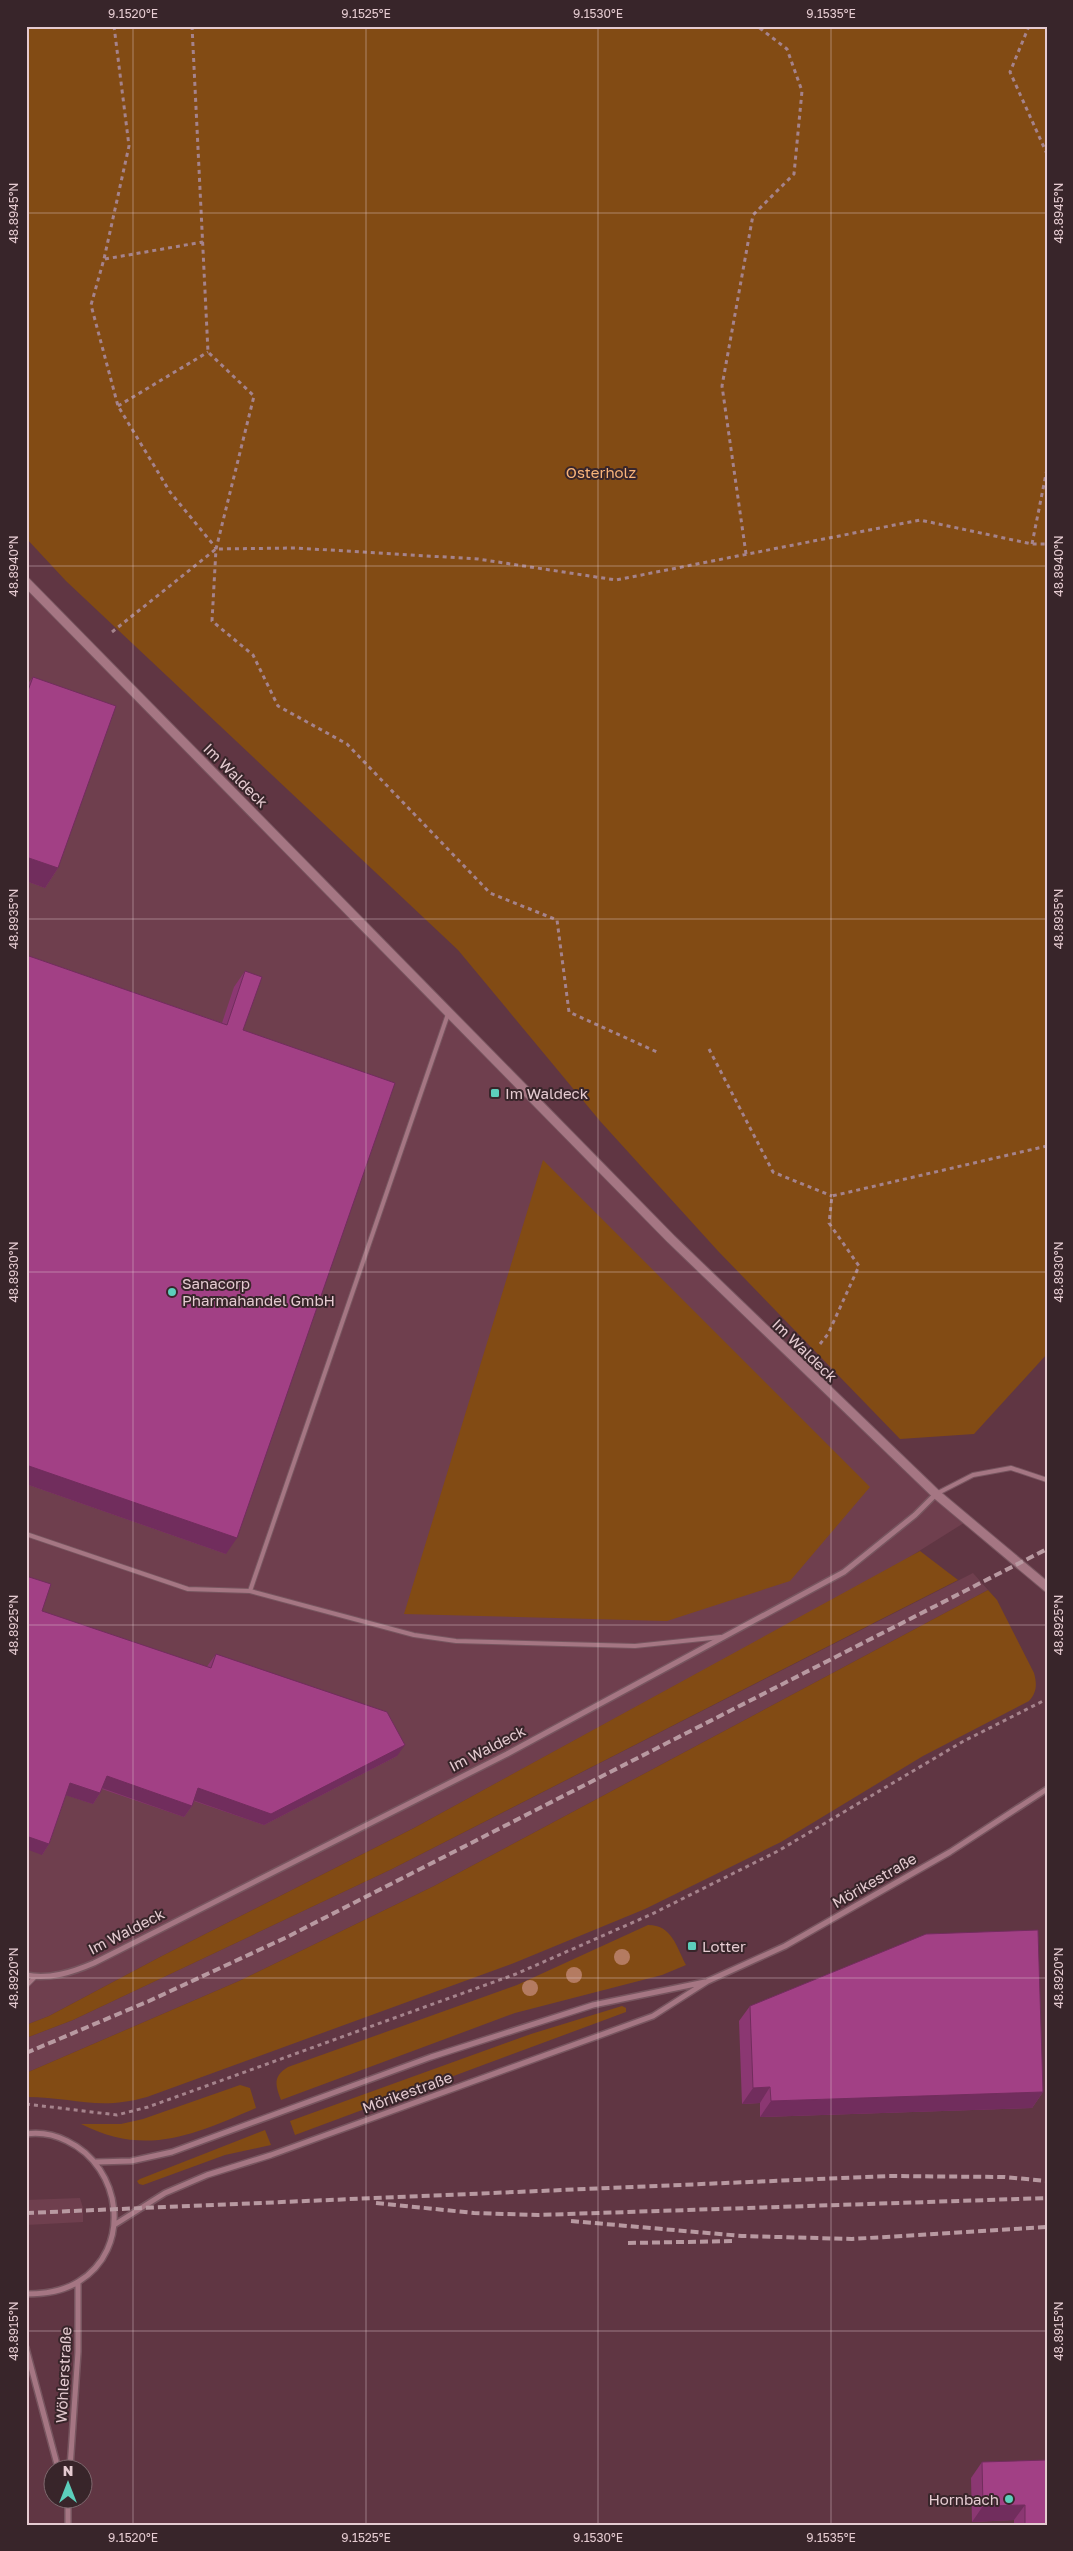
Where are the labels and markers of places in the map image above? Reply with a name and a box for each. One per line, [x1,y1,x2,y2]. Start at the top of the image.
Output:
place label: Im Waldeck [505,1084,589,1102]
marker: Im Waldeck [489,1087,501,1099]
place label: Sanacorp Pharmahandel GmbH [182,1274,335,1309]
marker: Sanacorp Pharmahandel GmbH [166,1286,178,1298]
place label: Lotter [702,1937,746,1955]
marker: Lotter [686,1940,698,1952]
place label: Hornbach [928,2490,999,2508]
marker: Hornbach [1003,2493,1015,2505]

